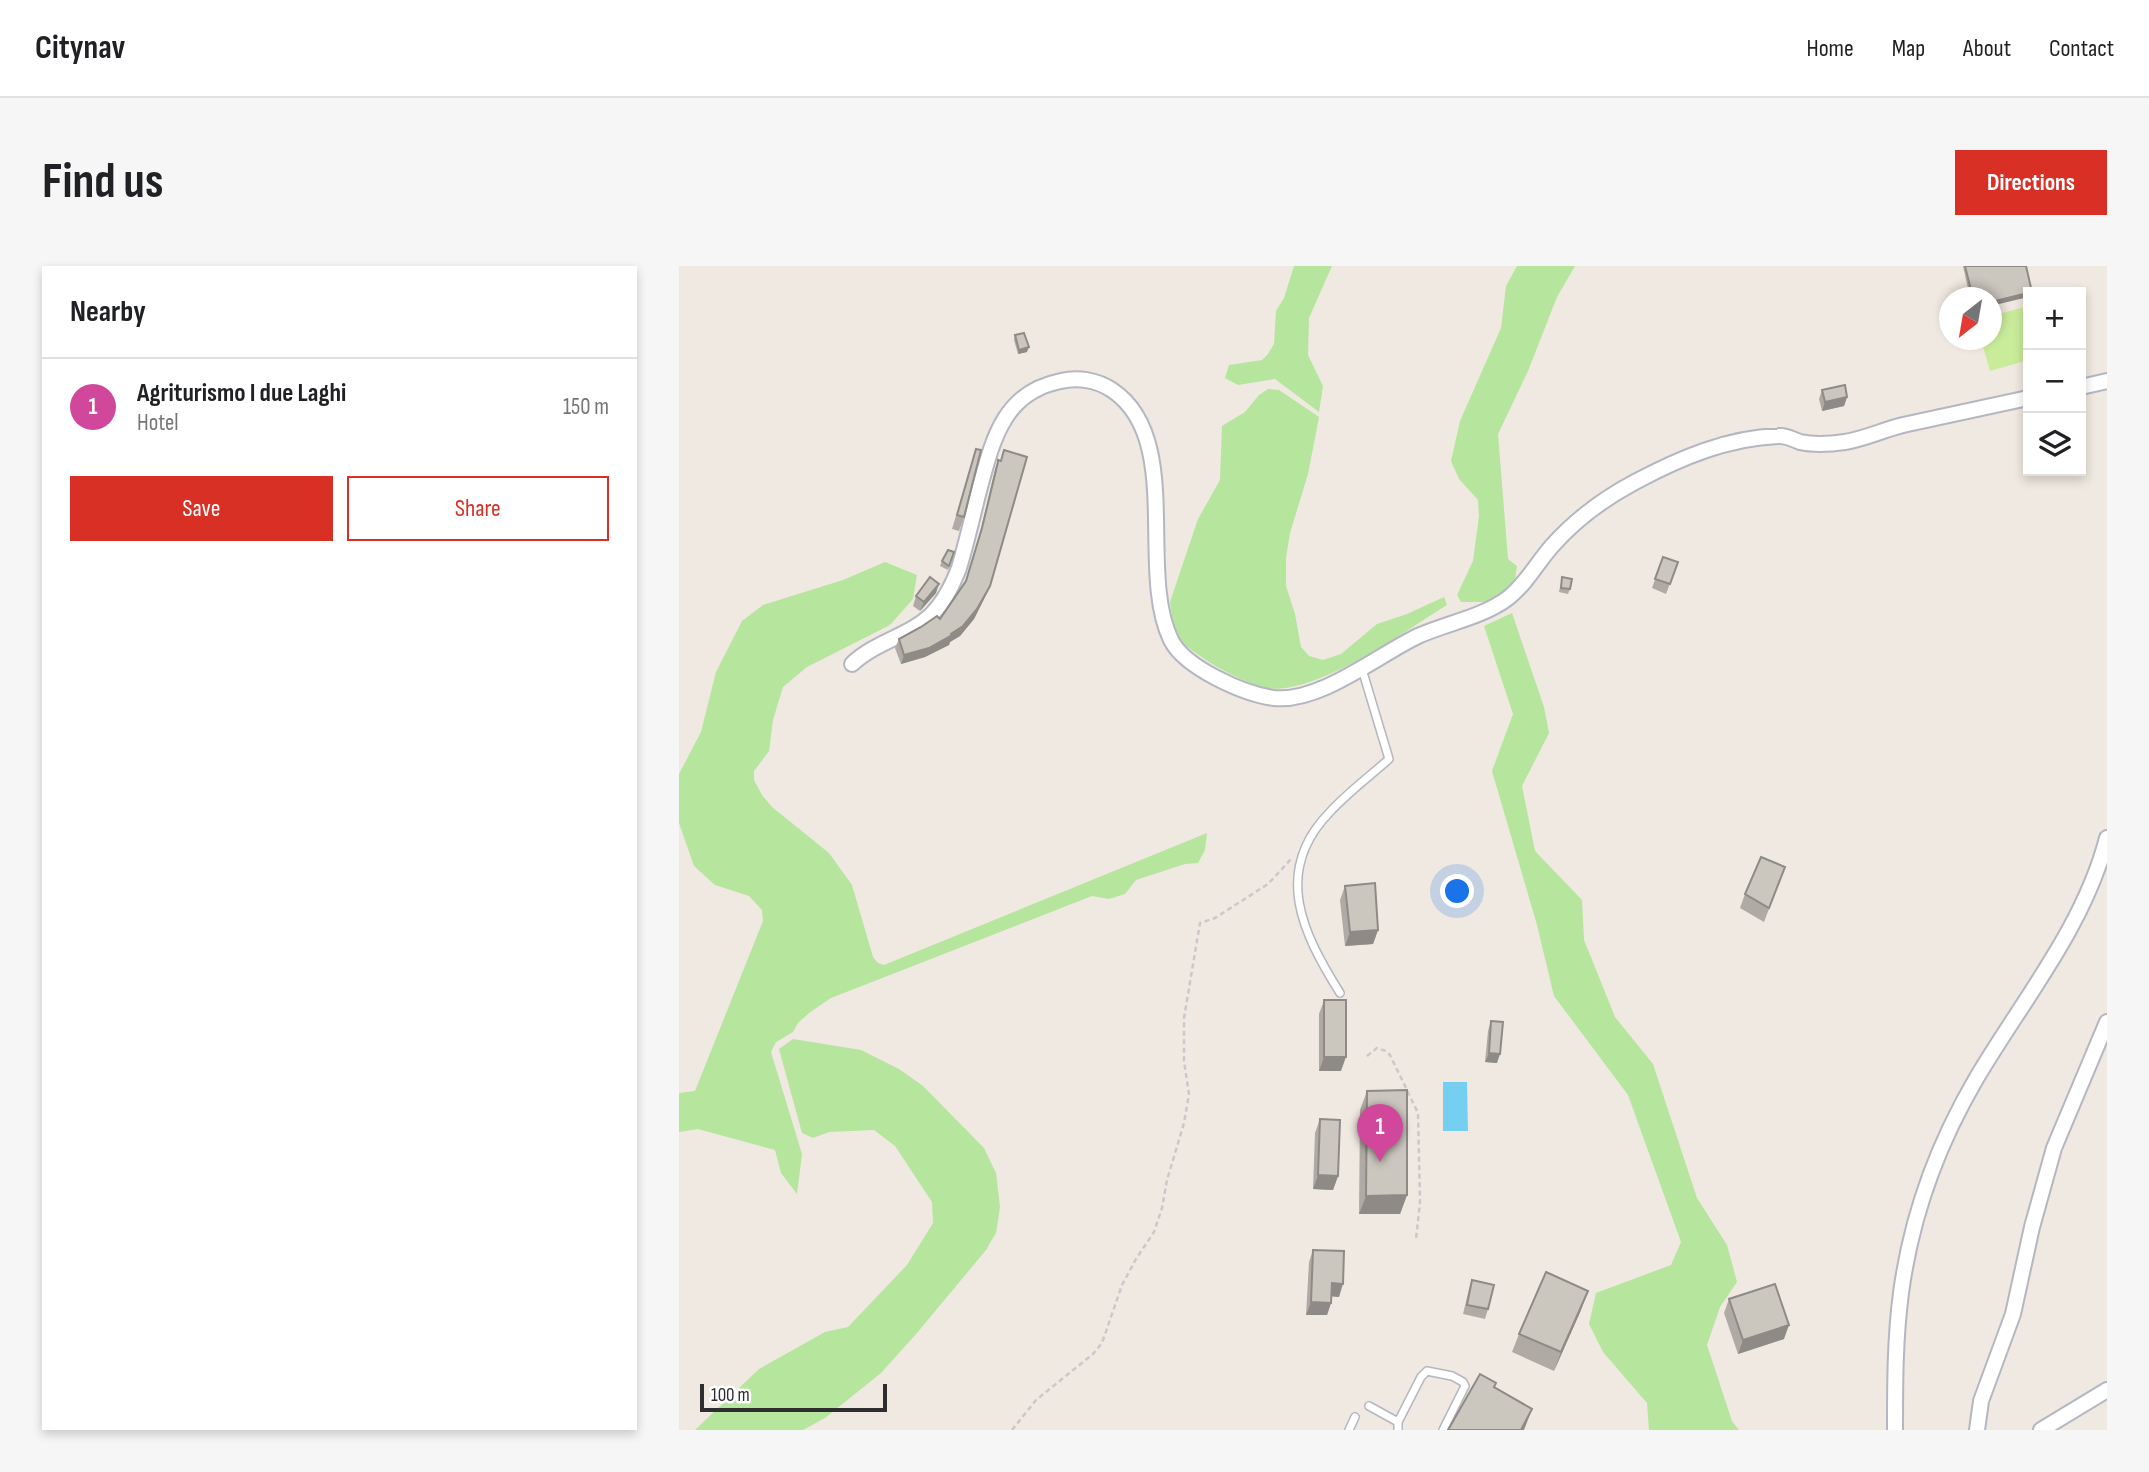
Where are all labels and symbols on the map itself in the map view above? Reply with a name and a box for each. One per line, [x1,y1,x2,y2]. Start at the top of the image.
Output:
north arrow [1939,287,2002,350]
your location [1440,874,1474,908]
pin: 1 [1357,1104,1403,1162]
scale bar [700,1381,887,1413]

